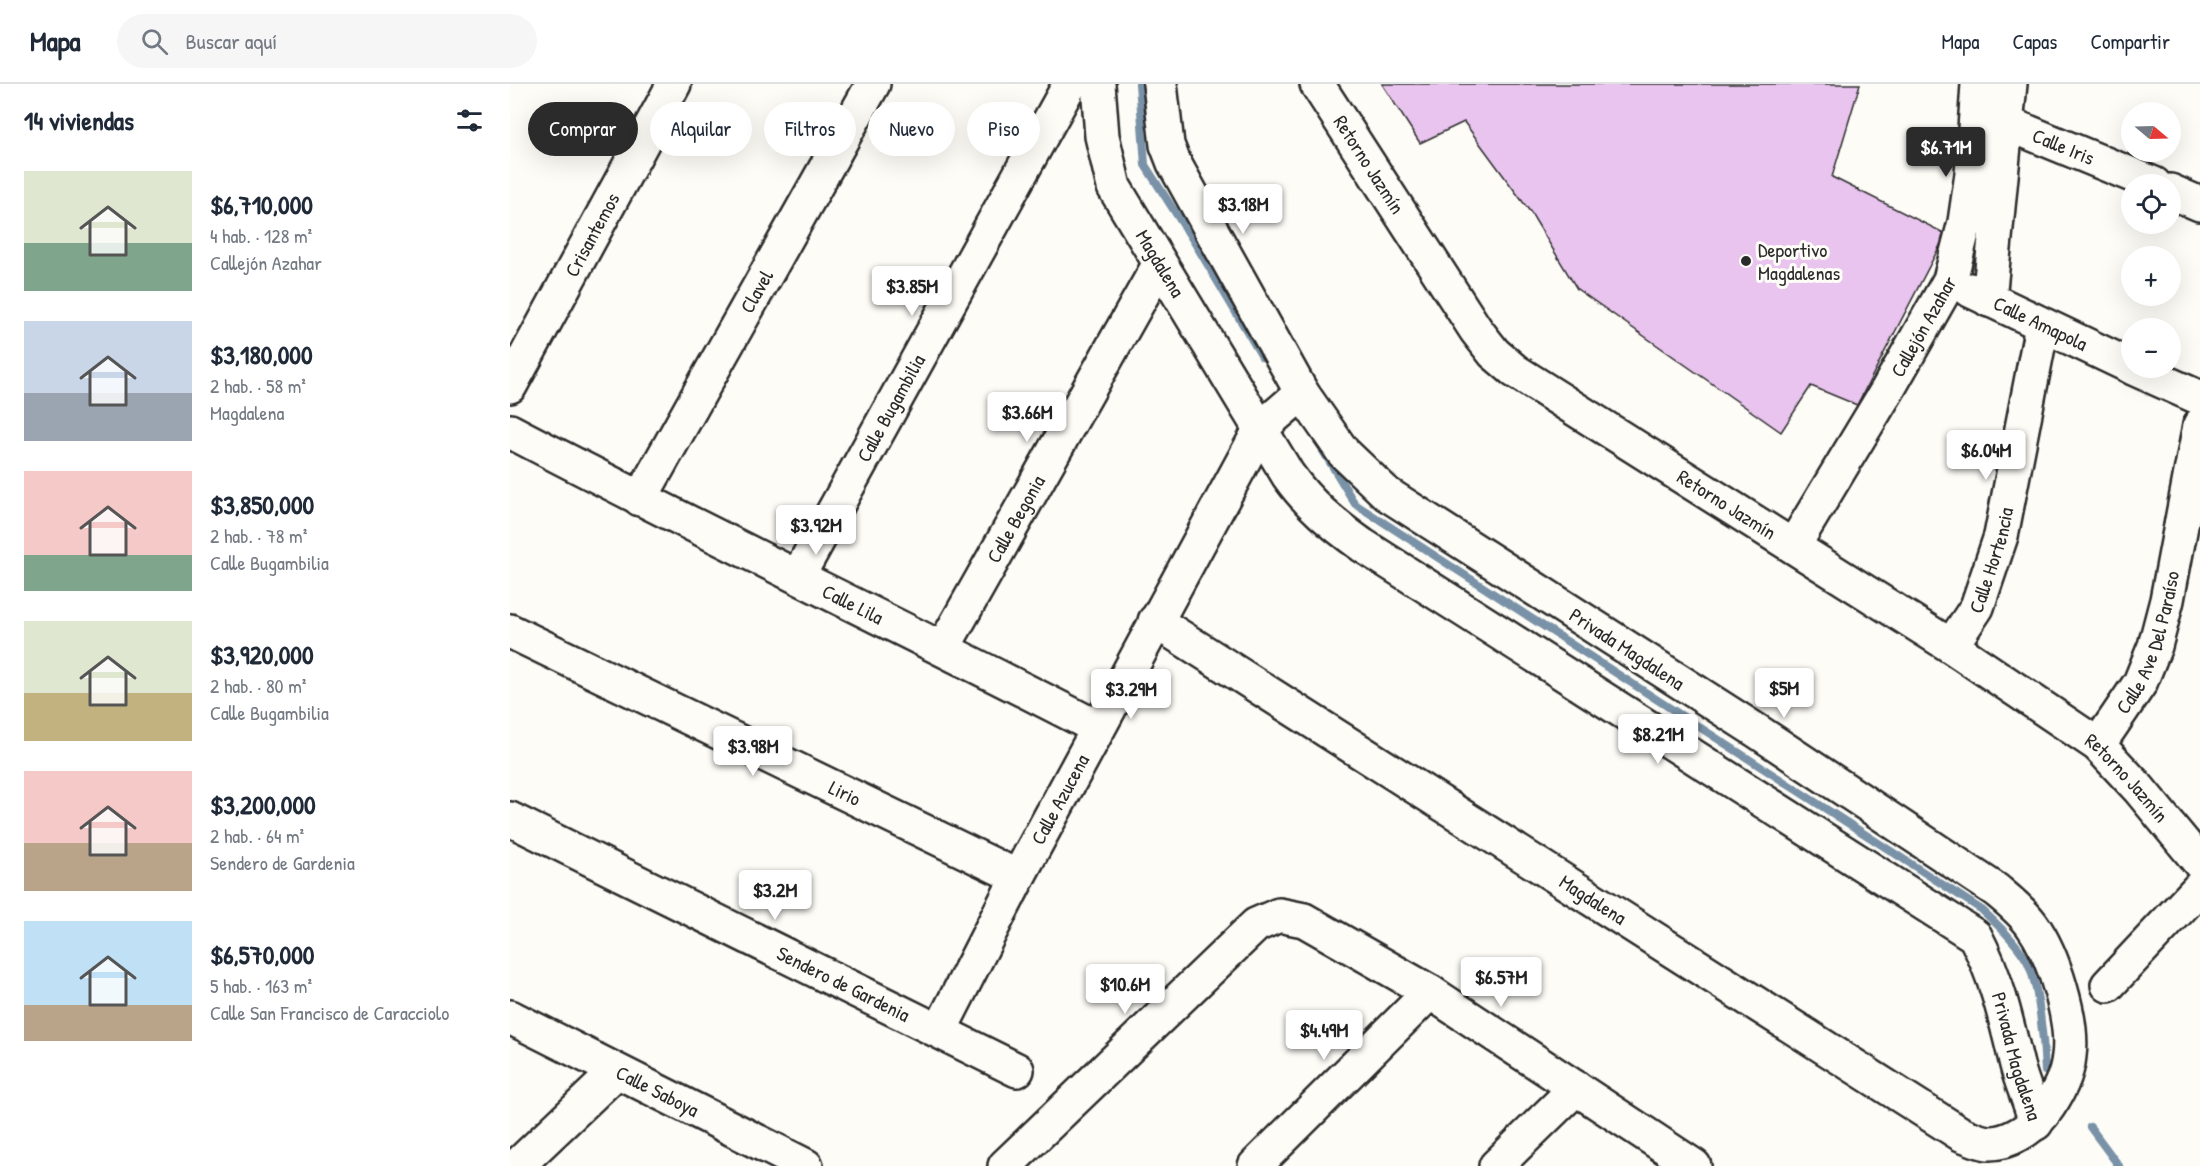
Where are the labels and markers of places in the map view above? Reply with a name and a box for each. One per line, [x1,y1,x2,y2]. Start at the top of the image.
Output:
pin: $6.71M [1897,127,1995,178]
pin: $3.18M [1194,184,1292,235]
place label: Deportivo Magdalenas [1758,236,1840,286]
marker: Deportivo Magdalenas [1739,254,1753,268]
pin: $3.85M [863,266,961,317]
pin: $3.66M [978,392,1076,443]
pin: $6.04M [1937,430,2035,481]
pin: $3.92M [767,505,865,556]
pin: $5M [1755,668,1813,719]
pin: $3.29M [1082,669,1180,720]
pin: $8.21M [1609,714,1707,765]
pin: $3.98M [704,726,802,777]
pin: $3.2M [733,870,817,921]
pin: $6.57M [1452,957,1550,1008]
pin: $10.6M [1076,964,1174,1015]
pin: $4.49M [1275,1010,1373,1061]

